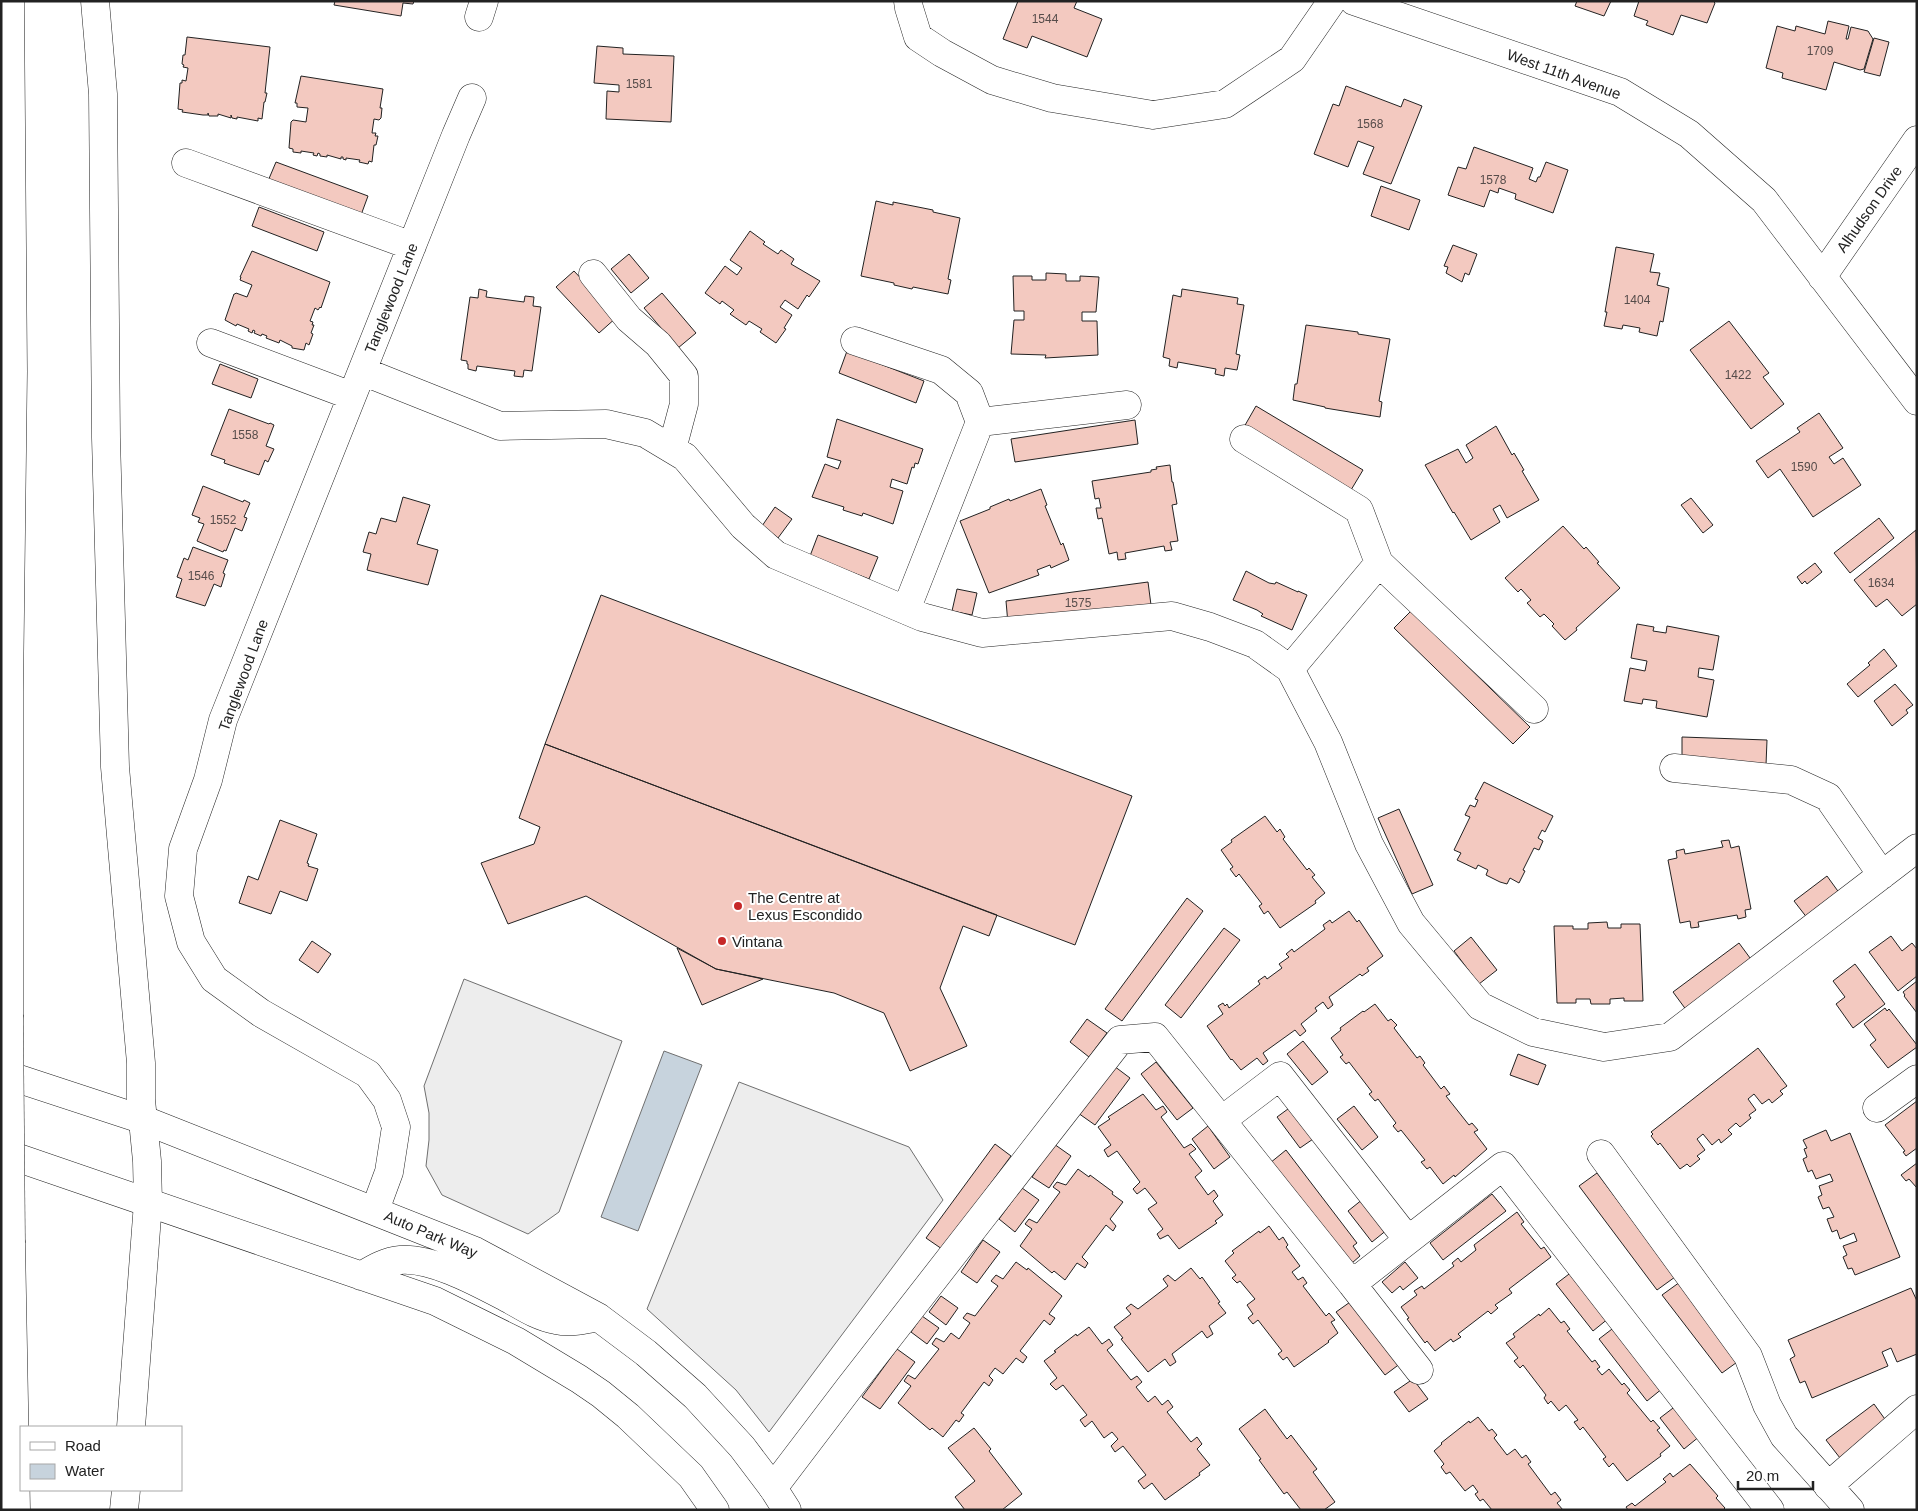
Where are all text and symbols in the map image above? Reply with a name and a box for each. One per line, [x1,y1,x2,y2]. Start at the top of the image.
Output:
house number: 1544 [1032,12,1059,26]
house number: 1709 [1807,44,1834,58]
street label: West 11th Avenue [1505,45,1623,103]
house number: 1581 [626,77,653,91]
house number: 1568 [1357,117,1384,131]
street label: Alhudson Drive [1833,162,1905,256]
house number: 1578 [1480,173,1507,187]
street label: Tanglewood Lane [361,240,421,356]
house number: 1404 [1624,293,1651,307]
house number: 1422 [1725,368,1752,382]
house number: 1558 [232,428,259,442]
house number: 1590 [1791,460,1818,474]
house number: 1552 [210,513,237,527]
house number: 1546 [188,569,215,583]
house number: 1634 [1868,576,1895,590]
house number: 1575 [1065,596,1092,610]
street label: Tanglewood Lane [215,617,271,733]
place label: The Centre at Lexus Escondido [748,889,862,923]
marker: The Centre at Lexus Escondido [732,900,744,912]
place label: Vintana [732,933,783,950]
marker: Vintana [716,935,728,947]
street label: Auto Park Way [382,1207,481,1261]
legend [20,1426,182,1491]
text: Road [65,1437,101,1454]
scale bar [1738,1458,1813,1490]
text: Water [65,1462,104,1479]
text: 20 m [1746,1467,1779,1484]

